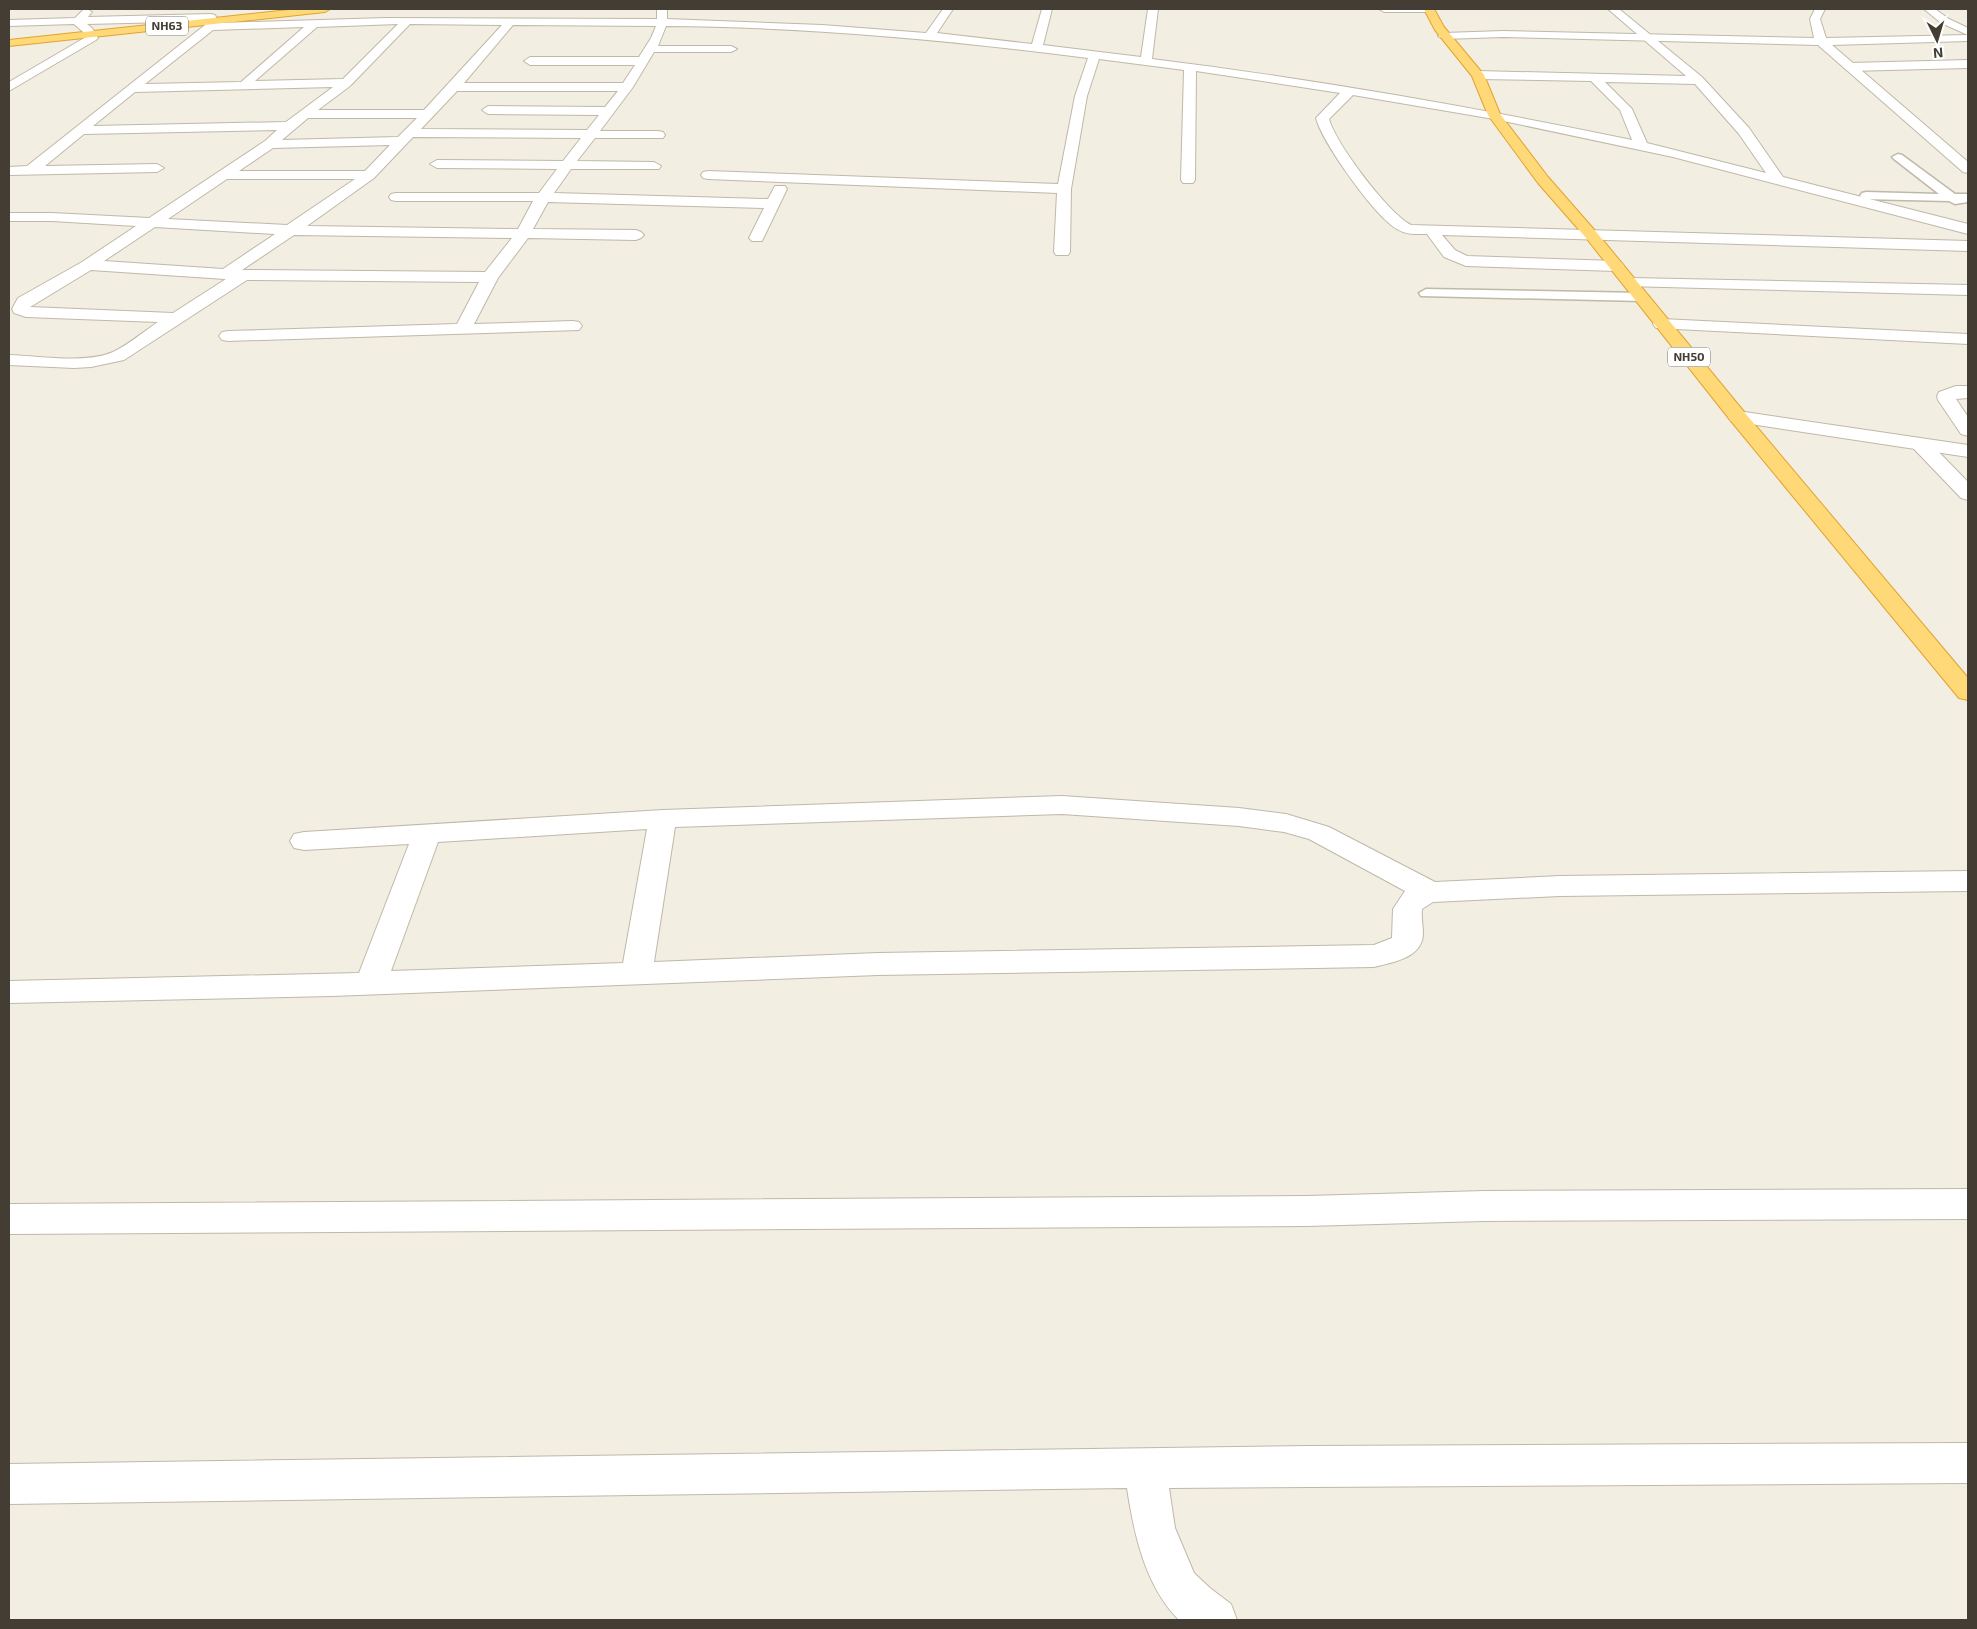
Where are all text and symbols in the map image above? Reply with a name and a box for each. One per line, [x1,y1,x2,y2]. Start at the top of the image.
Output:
north arrow [1912,15,1962,65]
road number: NH63 [146,16,188,36]
text: N [1932,45,1944,62]
road number: NH50 [1668,348,1710,367]

